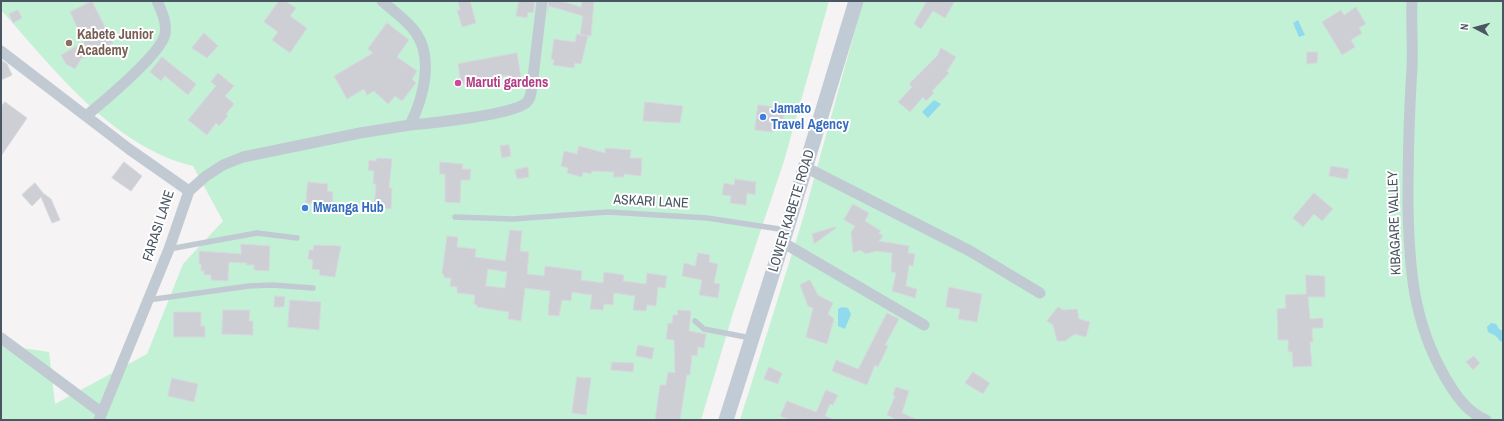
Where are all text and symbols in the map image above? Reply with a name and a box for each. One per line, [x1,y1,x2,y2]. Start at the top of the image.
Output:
north arrow [1456,8,1496,48]
text: N [1457,23,1471,31]
place label: Kabete Junior Academy [77,27,154,60]
marker: Kabete Junior Academy [64,38,74,48]
place label: Maruti gardens [466,75,548,91]
marker: Maruti gardens [453,78,463,88]
place label: Jamato Travel Agency [771,101,849,134]
marker: Jamato Travel Agency [758,112,768,122]
street label: LOWER KABETE ROAD [765,148,819,274]
street label: KIBAGARE VALLEY [1385,171,1405,275]
street label: FARASI LANE [140,188,178,264]
street label: ASKARI LANE [613,192,689,212]
place label: Mwanga Hub [313,200,384,216]
marker: Mwanga Hub [300,203,310,213]

